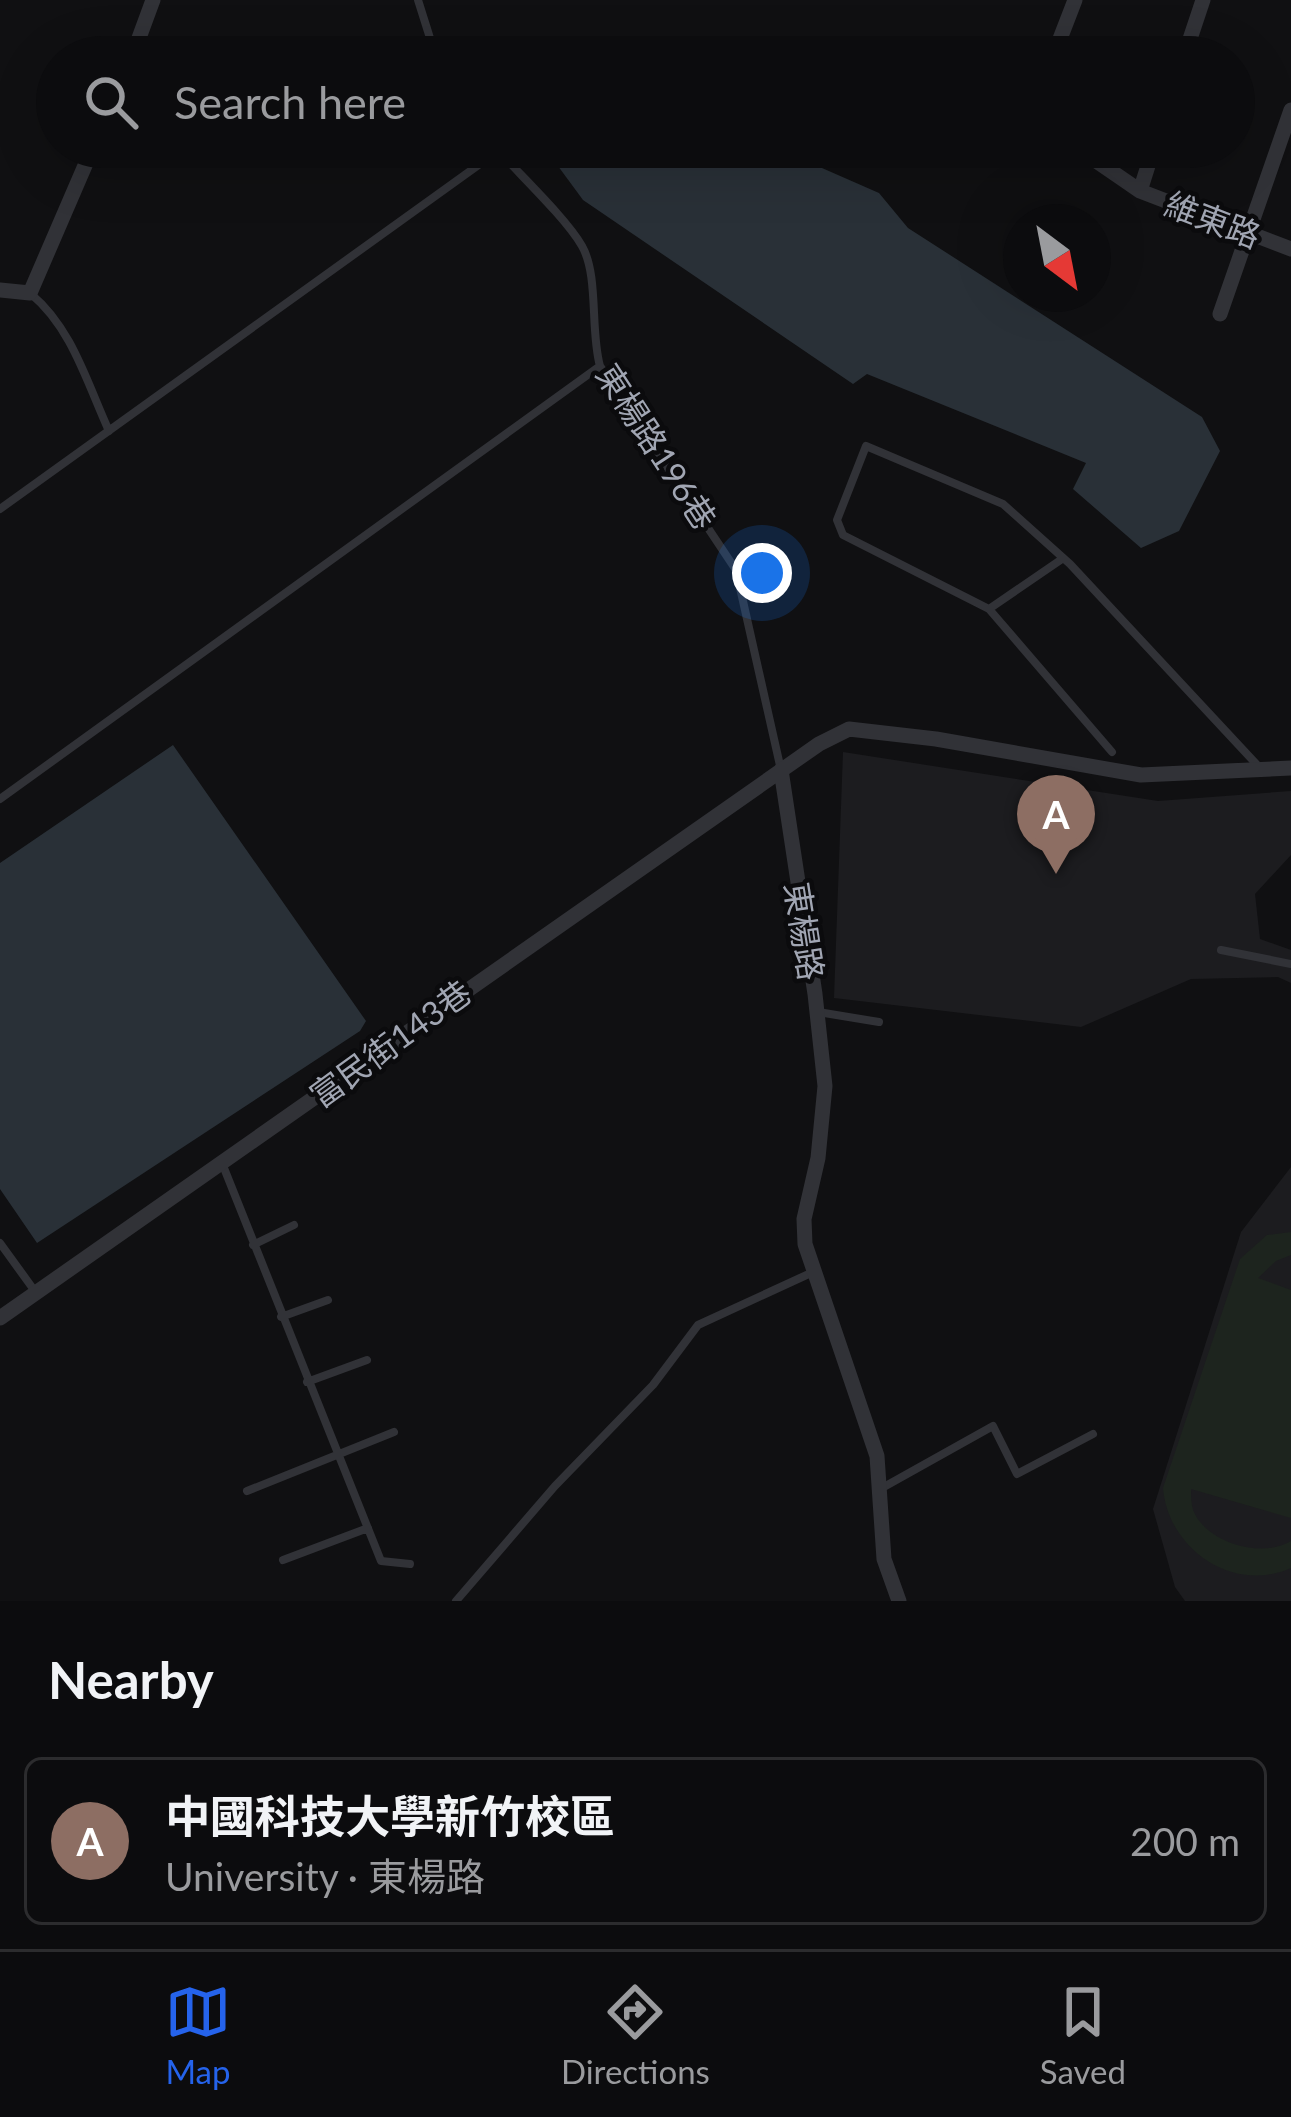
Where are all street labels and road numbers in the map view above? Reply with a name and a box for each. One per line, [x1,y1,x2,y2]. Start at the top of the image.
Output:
street label: 維東路 [1160,183,1266,255]
street label: 東楊路196巷 [589,356,725,536]
street label: 東楊路 [778,879,832,983]
street label: 富民街143巷 [302,971,478,1115]

